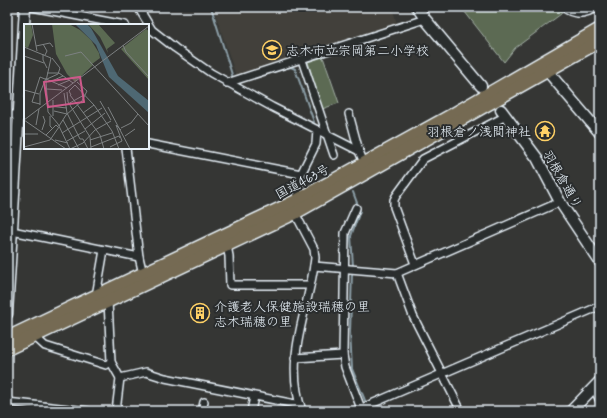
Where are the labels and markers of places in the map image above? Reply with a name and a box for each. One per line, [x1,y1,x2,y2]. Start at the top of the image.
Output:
school or university icon: 志木市立宗岡第二小学校 [261,39,283,61]
place label: 志木市立宗岡第二小学校 [286,43,429,60]
temple icon: 羽根倉ノ浅間神社 [534,120,556,142]
place label: 羽根倉ノ浅間神社 [427,124,531,141]
place label: 介護老人保健施設瑞穂の里 志木瑞穂の里 [214,299,370,331]
building icon: 介護老人保健施設瑞穂の里 志木瑞穂の里 [189,302,211,324]

